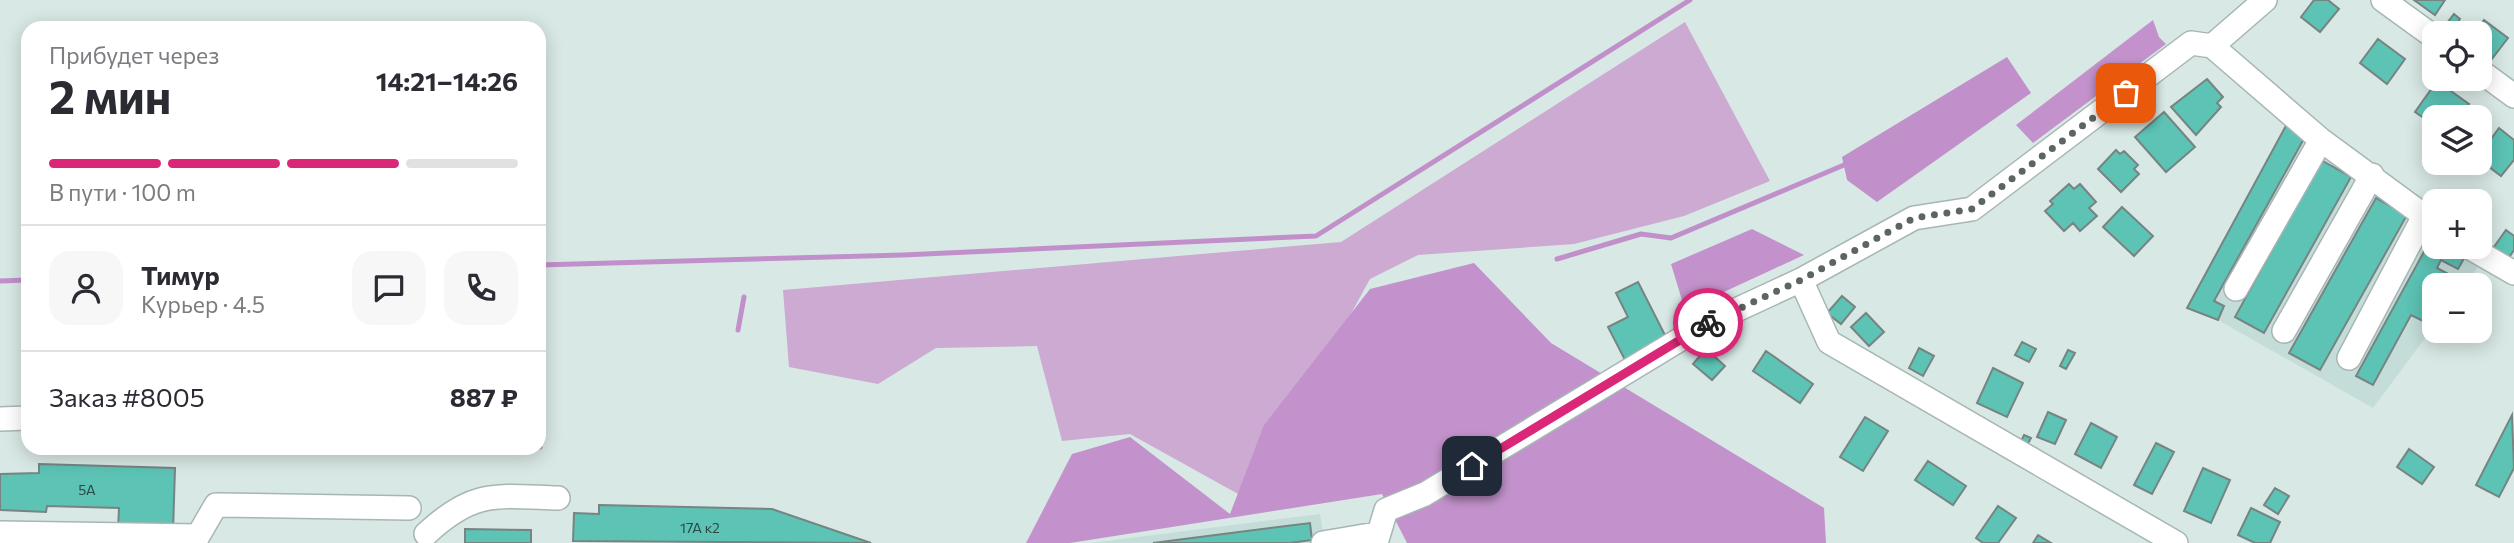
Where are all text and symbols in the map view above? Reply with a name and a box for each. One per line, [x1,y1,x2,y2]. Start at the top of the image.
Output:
map controls [2422,21,2492,343]
button: locate [2422,21,2492,91]
text: Прибудет через [49,41,219,69]
pin [2096,63,2156,123]
text: 14:21–14:26 [376,65,518,96]
text: 2 мин [49,67,171,123]
icon: bag [2107,74,2145,112]
button: layers [2422,105,2492,175]
text: В пути · 100 m [49,178,196,206]
button: + [2422,189,2492,259]
button: person [49,251,123,325]
button: chat [352,251,426,325]
button: phone [444,251,518,325]
text: Тимур [141,259,220,290]
button: − [2422,273,2492,343]
courier [1673,288,1743,358]
text: Курьер · 4.5 [141,290,265,318]
icon: bike [1689,304,1727,342]
text: Заказ #8005 [49,381,205,412]
text: 887 ₽ [450,381,518,412]
pin [1442,436,1502,496]
icon: home [1453,447,1491,485]
house number: 5А [78,481,96,498]
house number: 17А к2 [680,519,720,536]

